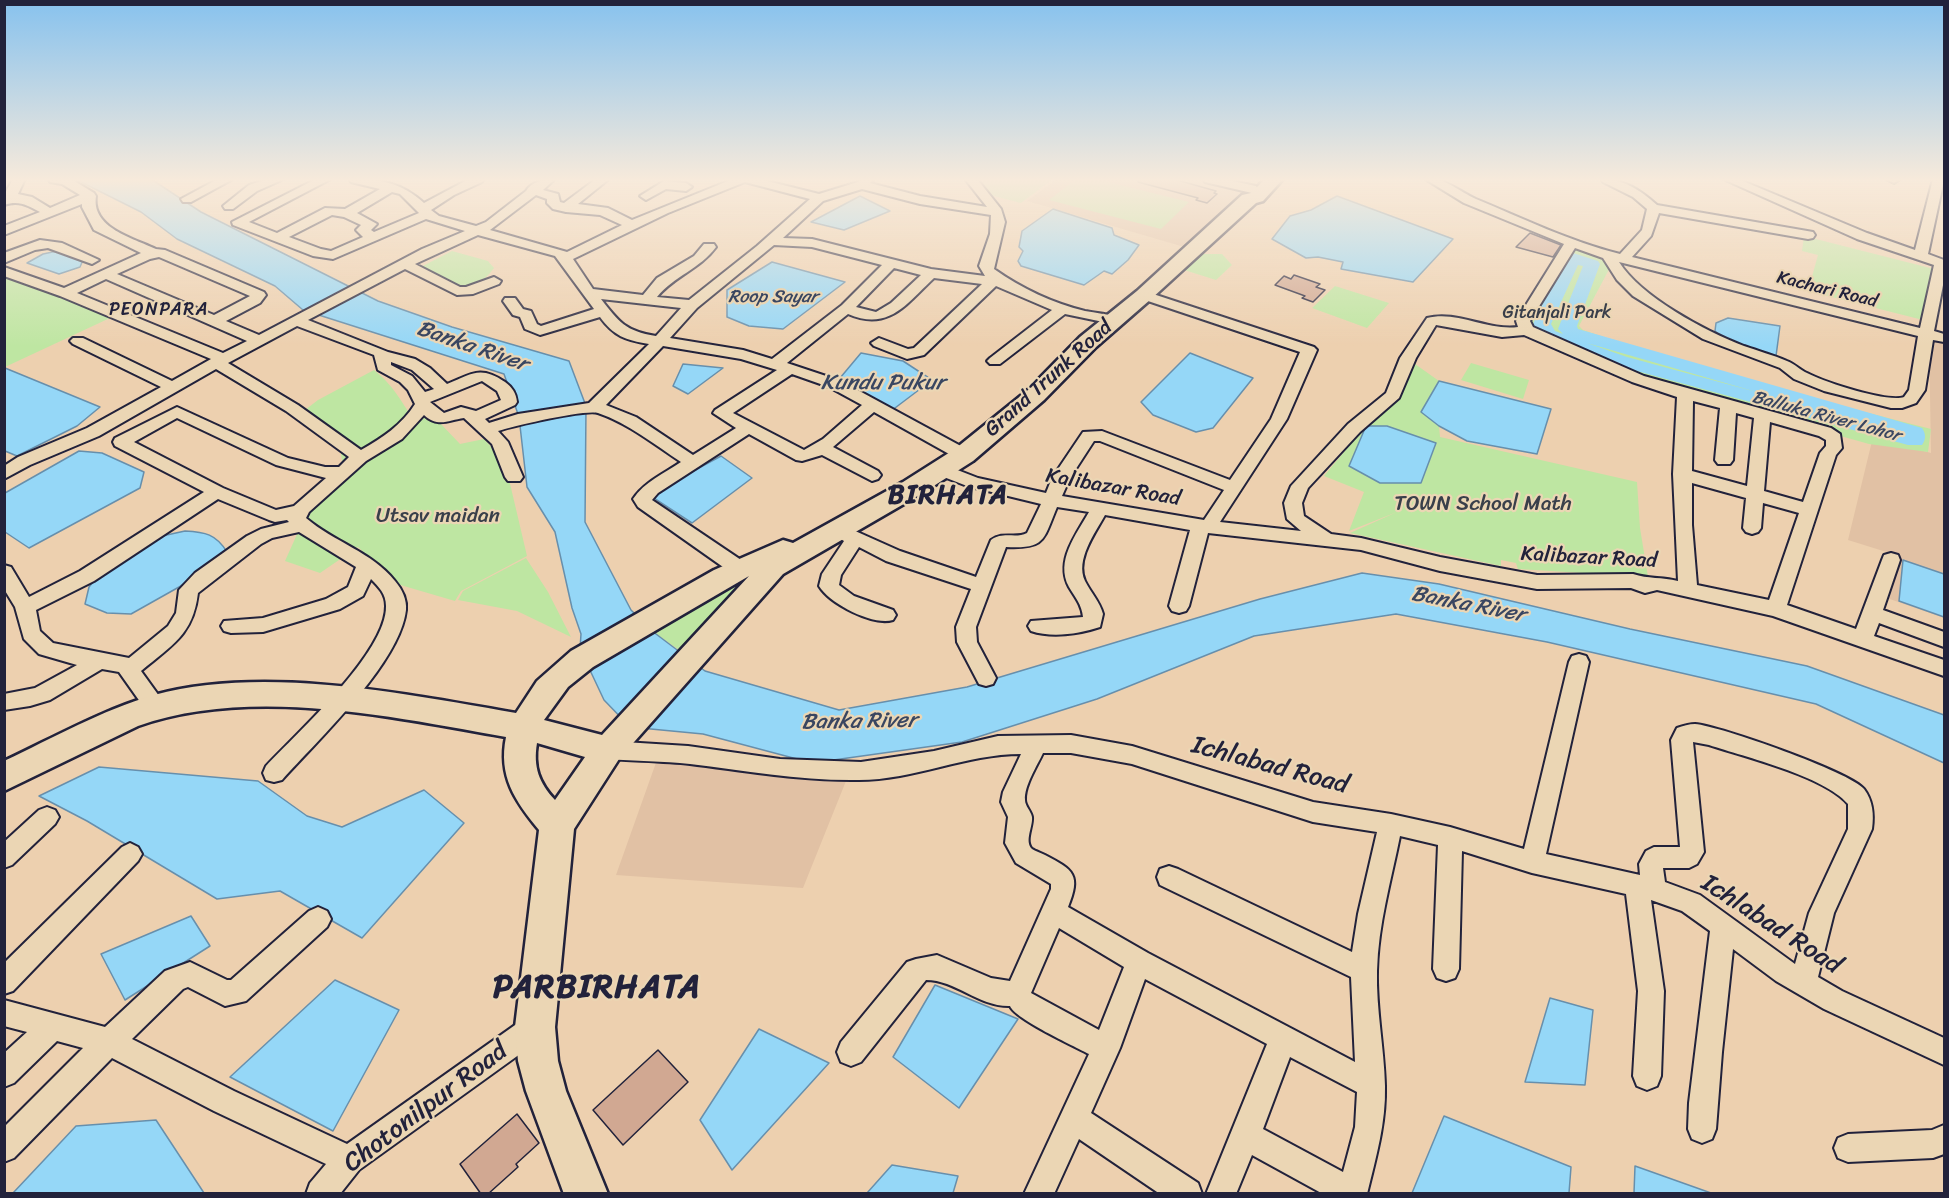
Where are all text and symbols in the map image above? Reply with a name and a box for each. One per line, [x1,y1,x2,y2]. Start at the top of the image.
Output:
street label: Kachari Road [1774,267,1880,313]
water label: Roop Sayar [728,286,818,308]
district label: PEONPARA [108,299,210,321]
park label: Gitanjali Park [1503,302,1611,324]
street label: Grand Trunk Road [980,315,1118,443]
water label: Banka River [413,316,531,378]
water label: Kundu Pukur [821,370,945,396]
water label: Balluka River Lohor [1750,387,1902,447]
street label: Kalibazar Road [1044,464,1182,512]
district label: BIRHATA [888,480,1008,512]
park label: TOWN School Math [1394,492,1572,518]
park label: Utsav maidan [376,504,500,530]
street label: Kalibazar Road [1520,542,1658,574]
water label: Banka River [1409,581,1527,629]
water label: Banka River [801,708,917,736]
street label: Ichlabad Road [1188,730,1352,802]
street label: Ichlabad Road [1695,868,1847,982]
district label: PARBIRHATA [495,969,699,1009]
street label: Chotonilpur Road [338,1036,514,1180]

